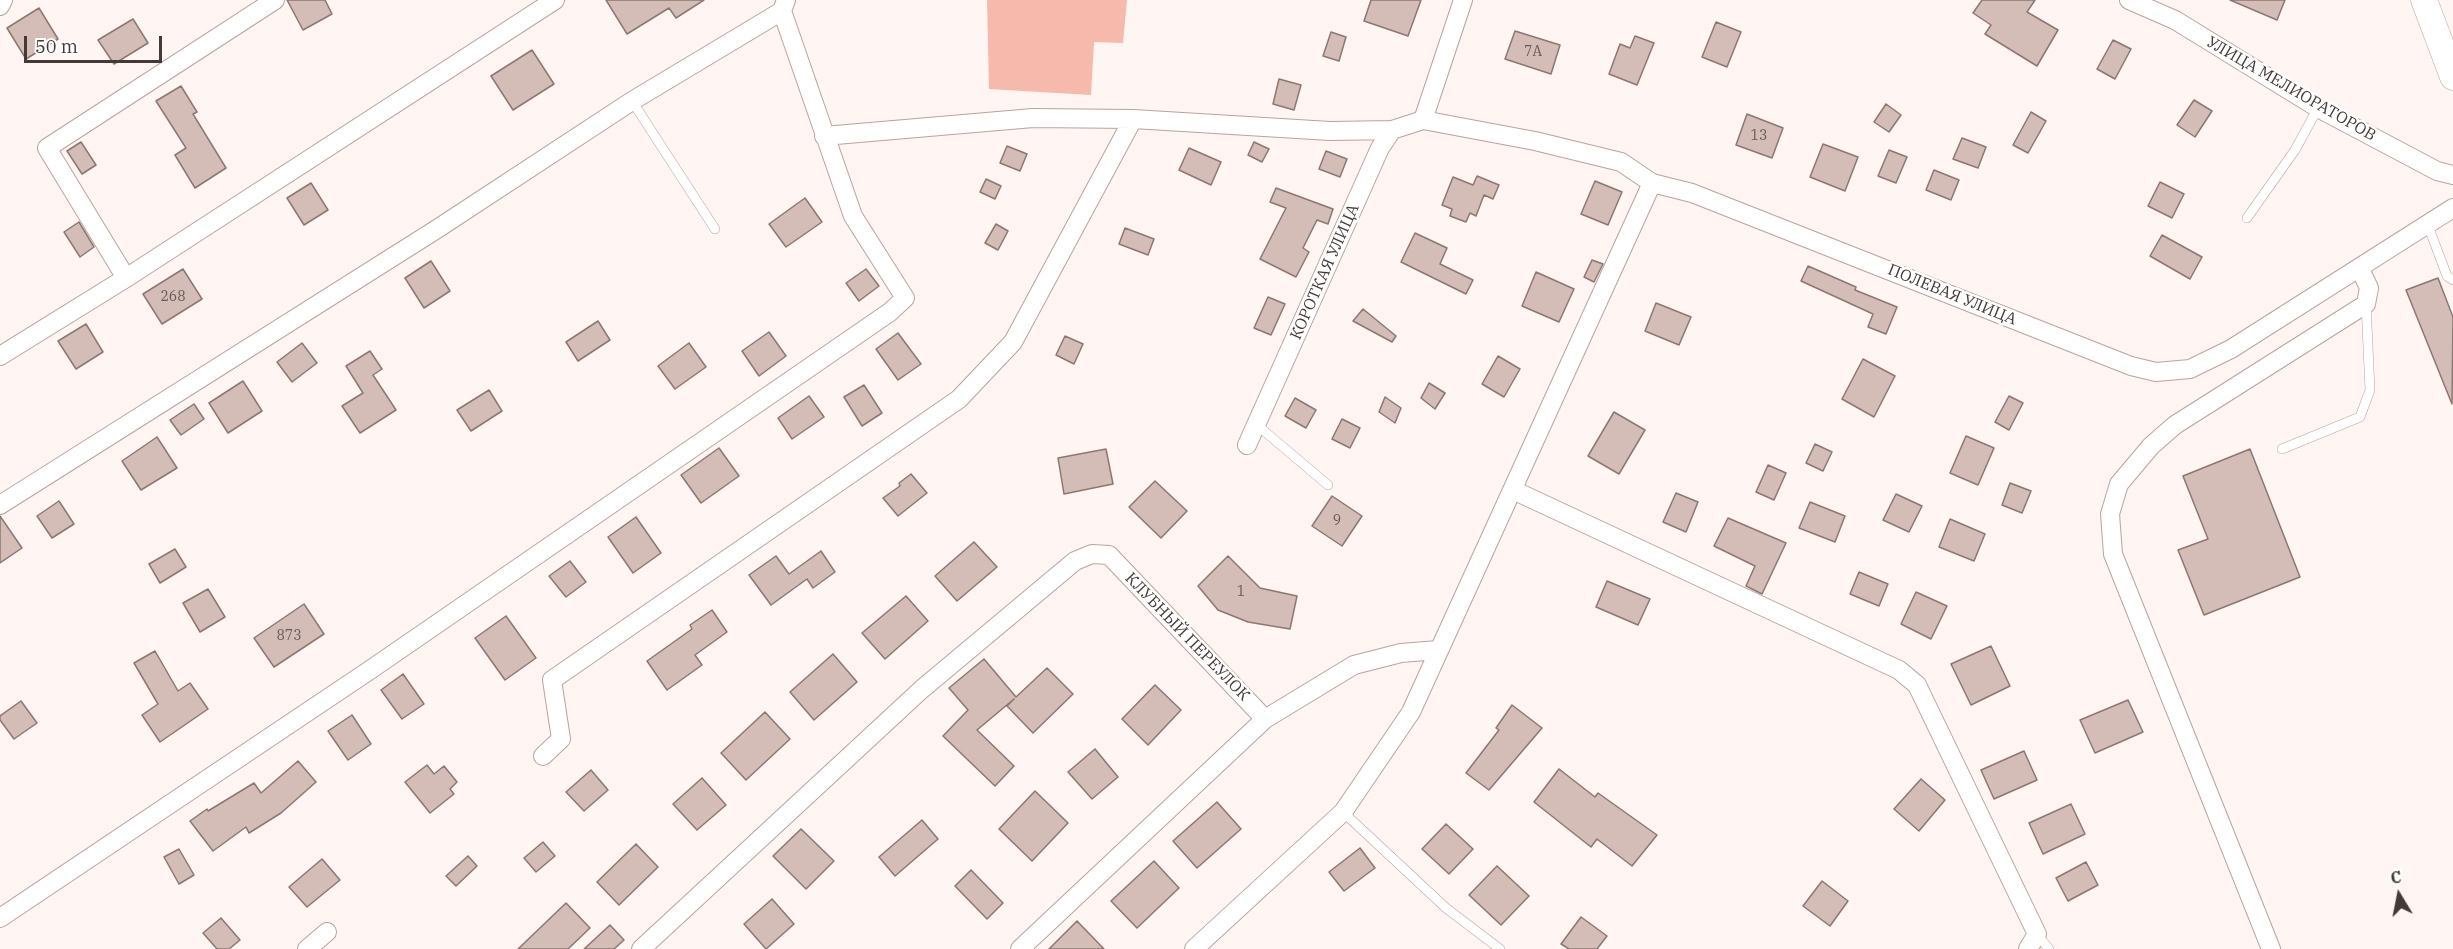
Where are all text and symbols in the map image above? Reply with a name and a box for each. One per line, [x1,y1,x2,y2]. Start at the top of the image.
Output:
scale bar [27,24,165,62]
street label: УЛИЦА МЕЛИОРАТОРОВ [2203,33,2379,145]
text: 50 m [35,35,78,58]
house number: 7А [1524,44,1542,60]
house number: 13 [1751,128,1767,144]
street label: КОРОТКАЯ УЛИЦА [1286,201,1364,343]
street label: ПОЛЕВАЯ УЛИЦА [1885,260,2019,330]
house number: 268 [160,289,186,305]
house number: 9 [1333,513,1341,529]
street label: КЛУБНЫЙ ПЕРЕУЛОК [1121,569,1253,705]
house number: 1 [1237,584,1245,600]
house number: 873 [276,628,302,644]
north arrow [2369,865,2429,925]
text: С [2389,867,2403,888]

